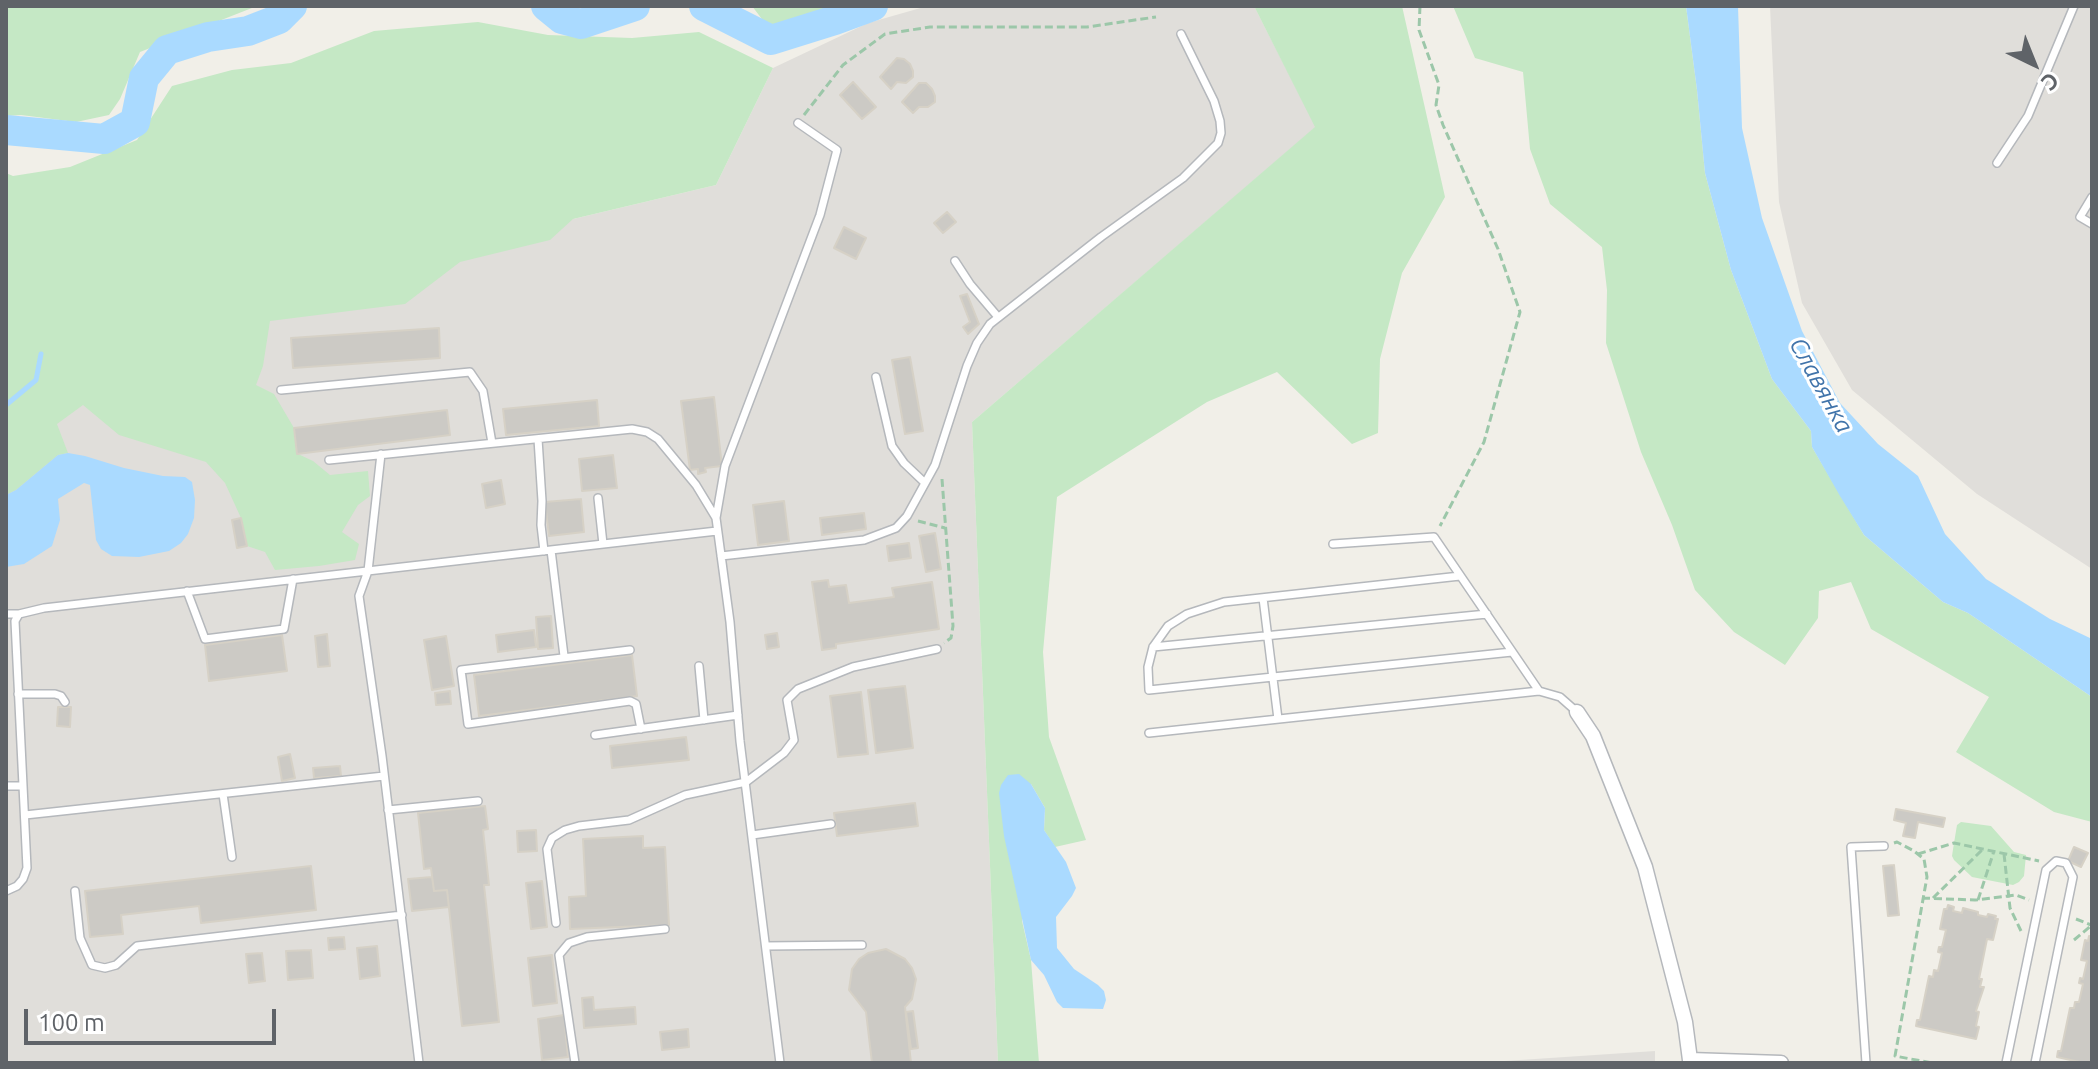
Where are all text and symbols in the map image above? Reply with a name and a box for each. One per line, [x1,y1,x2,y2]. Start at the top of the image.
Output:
north arrow [1994,24,2074,104]
text: С [2037,68,2064,96]
water label: Славянка [1783,332,1859,438]
scale bar [28,993,280,1043]
text: 100 m [38,1009,105,1036]

